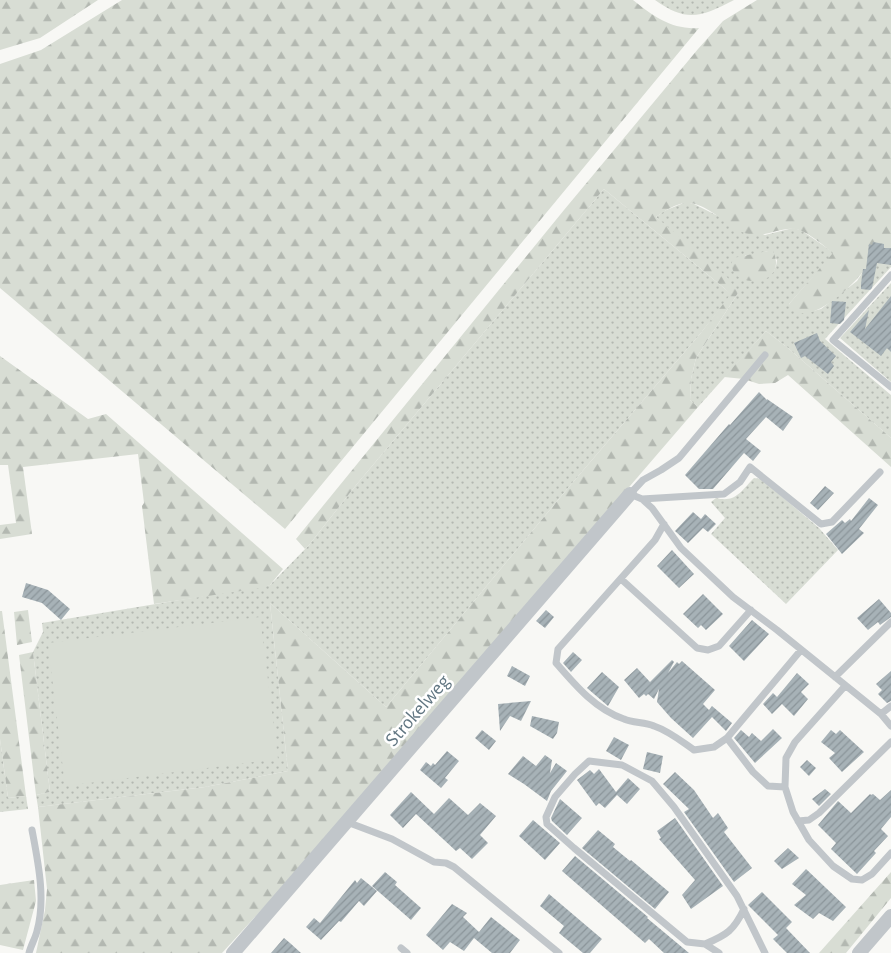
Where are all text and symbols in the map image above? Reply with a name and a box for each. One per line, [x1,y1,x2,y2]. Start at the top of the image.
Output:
street label: Strokelweg [382,671,454,750]

